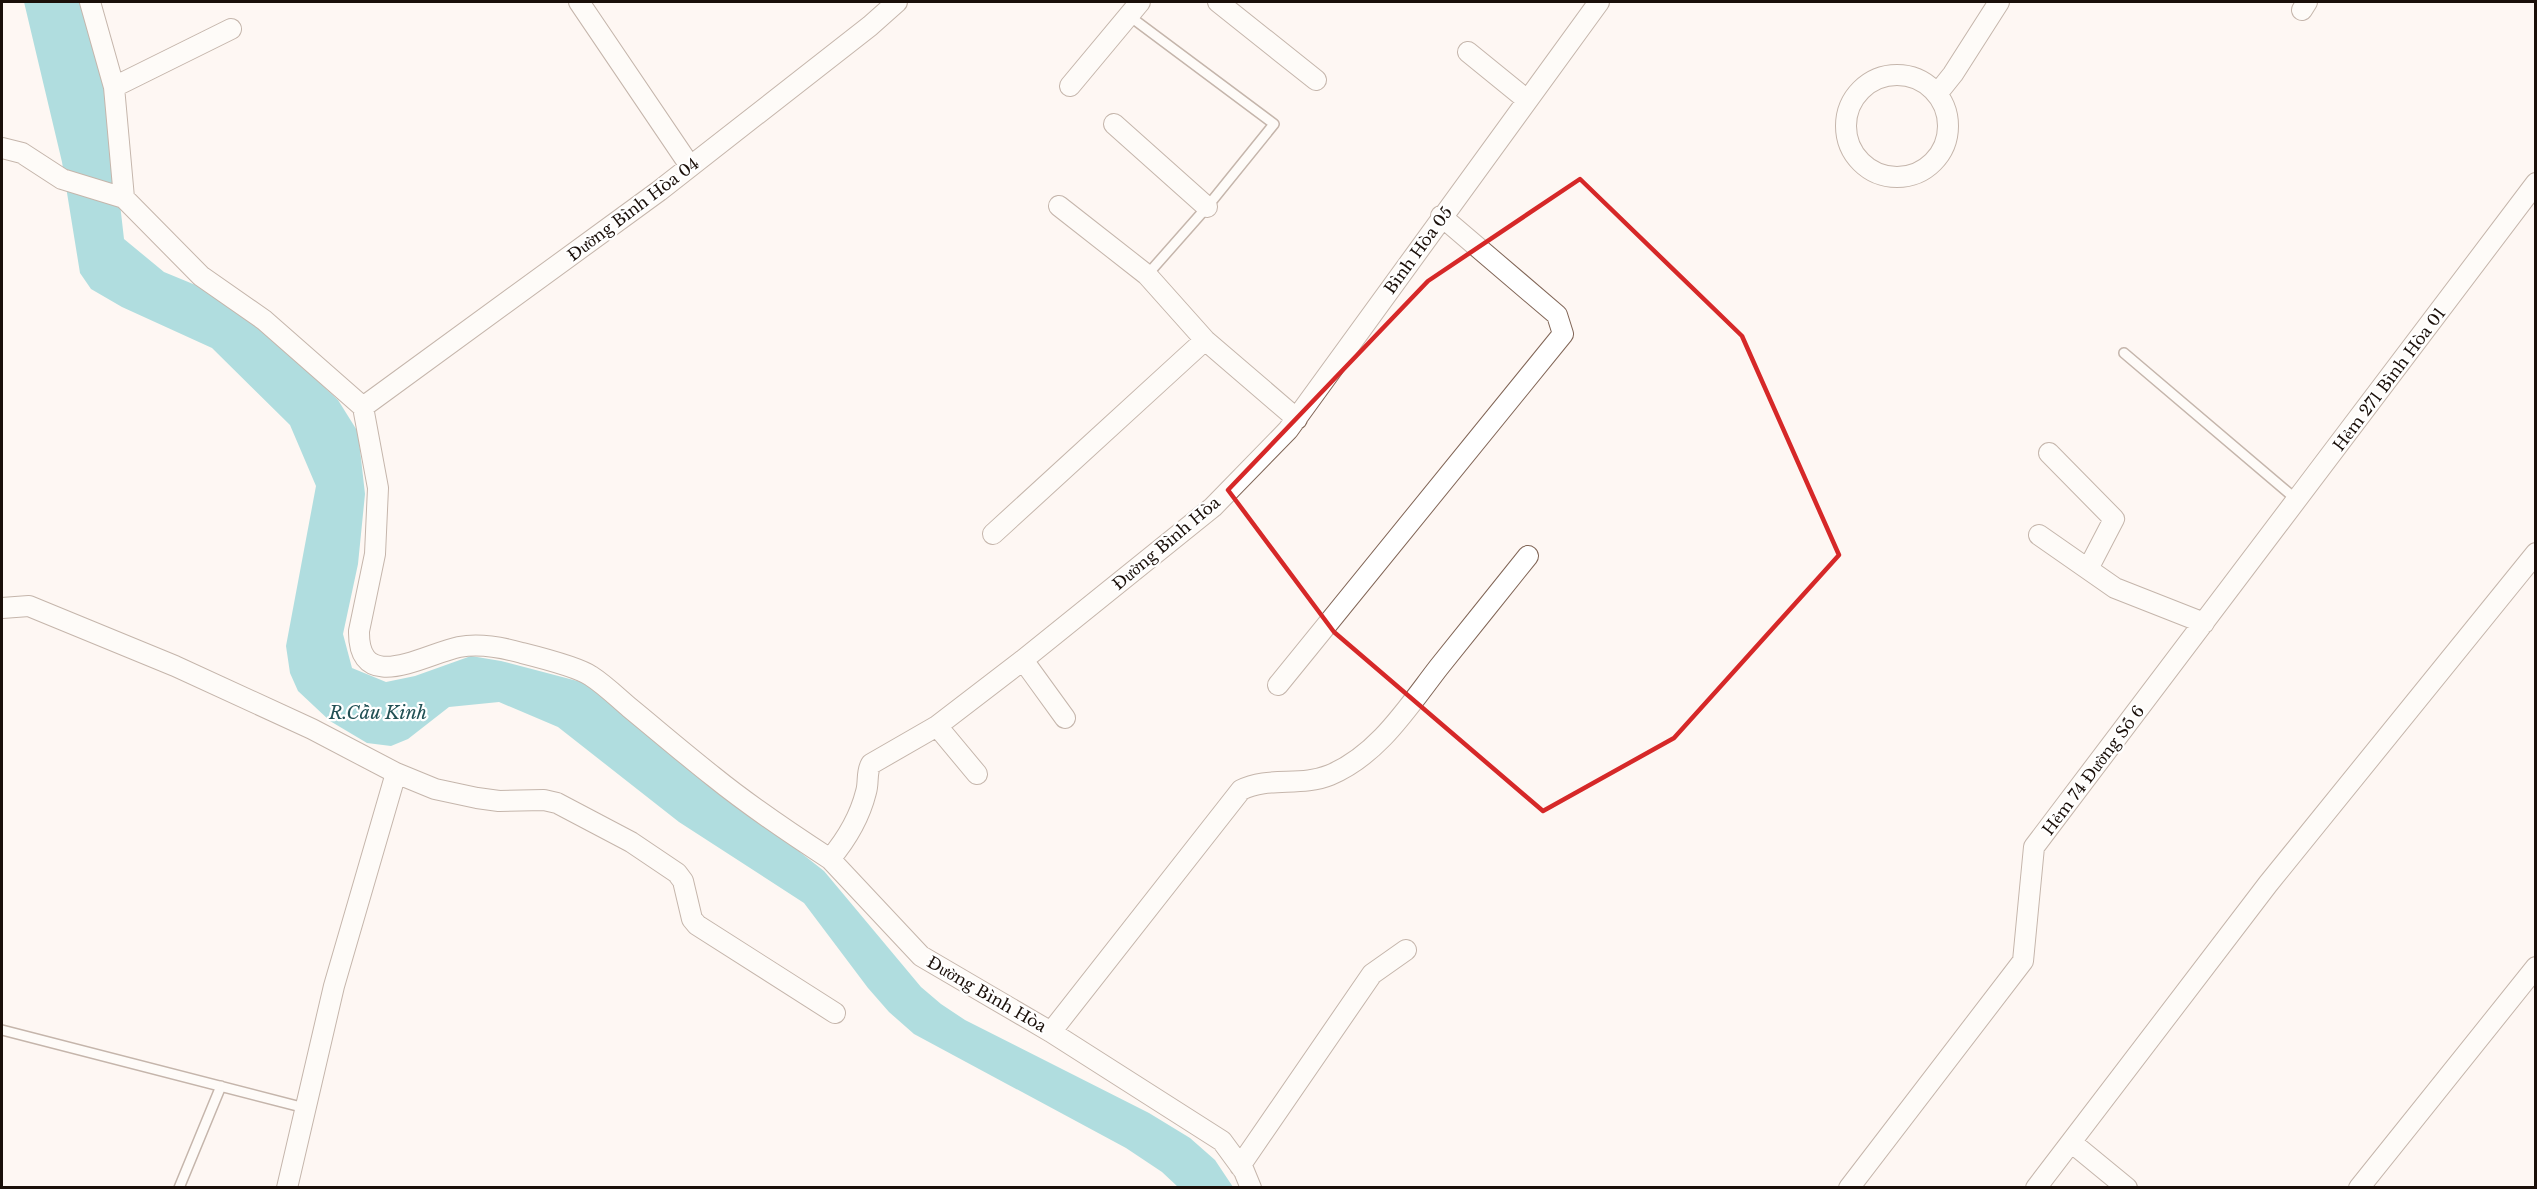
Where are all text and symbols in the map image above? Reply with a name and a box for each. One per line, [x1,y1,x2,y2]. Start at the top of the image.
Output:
street label: Đường Bình Hòa 04 [563,153,703,265]
street label: Bình Hòa 05 [1380,202,1456,298]
street label: Hẻm 271 Bình Hòa 01 [2329,303,2449,455]
street label: Đường Bình Hòa [1108,492,1224,594]
street label: Hẻm 74 Đường Số 6 [2038,701,2148,839]
water label: R.Cầu Kinh [328,702,427,724]
street label: Đường Bình Hòa [924,952,1050,1036]

